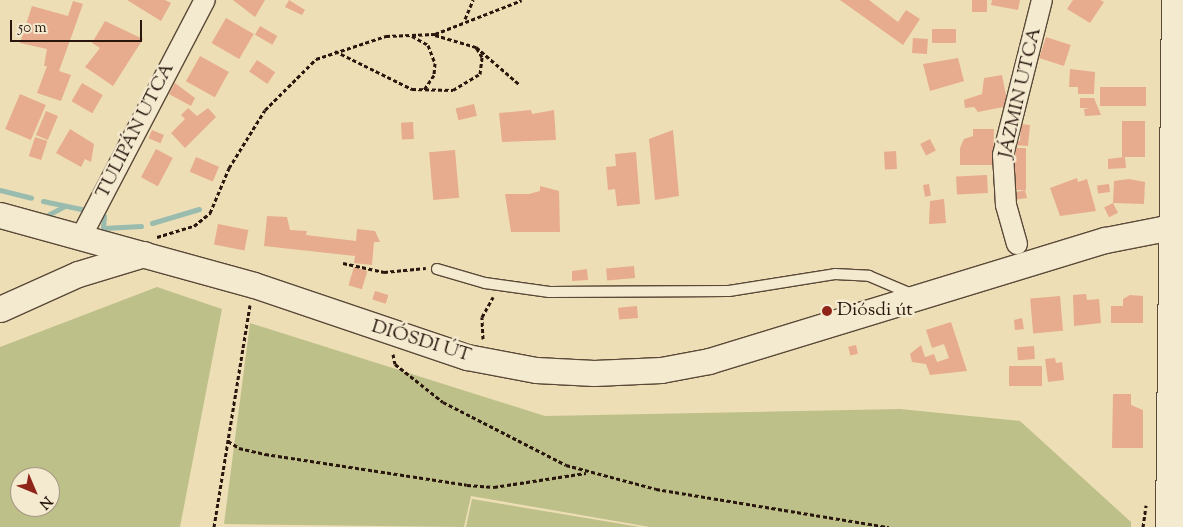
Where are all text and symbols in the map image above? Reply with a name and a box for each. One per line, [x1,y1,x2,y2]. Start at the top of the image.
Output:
scale bar [12,10,145,42]
text: 50 m [18,18,47,39]
street label: JÁZMIN UTCA [995,25,1047,161]
street label: TULIPÁN UTCA [92,59,180,203]
place label: Diósdi út [837,300,913,322]
marker: Diósdi út [821,305,833,317]
street label: DIÓSDI ÚT [368,316,474,368]
north arrow [10,467,60,517]
text: N [34,491,56,513]

